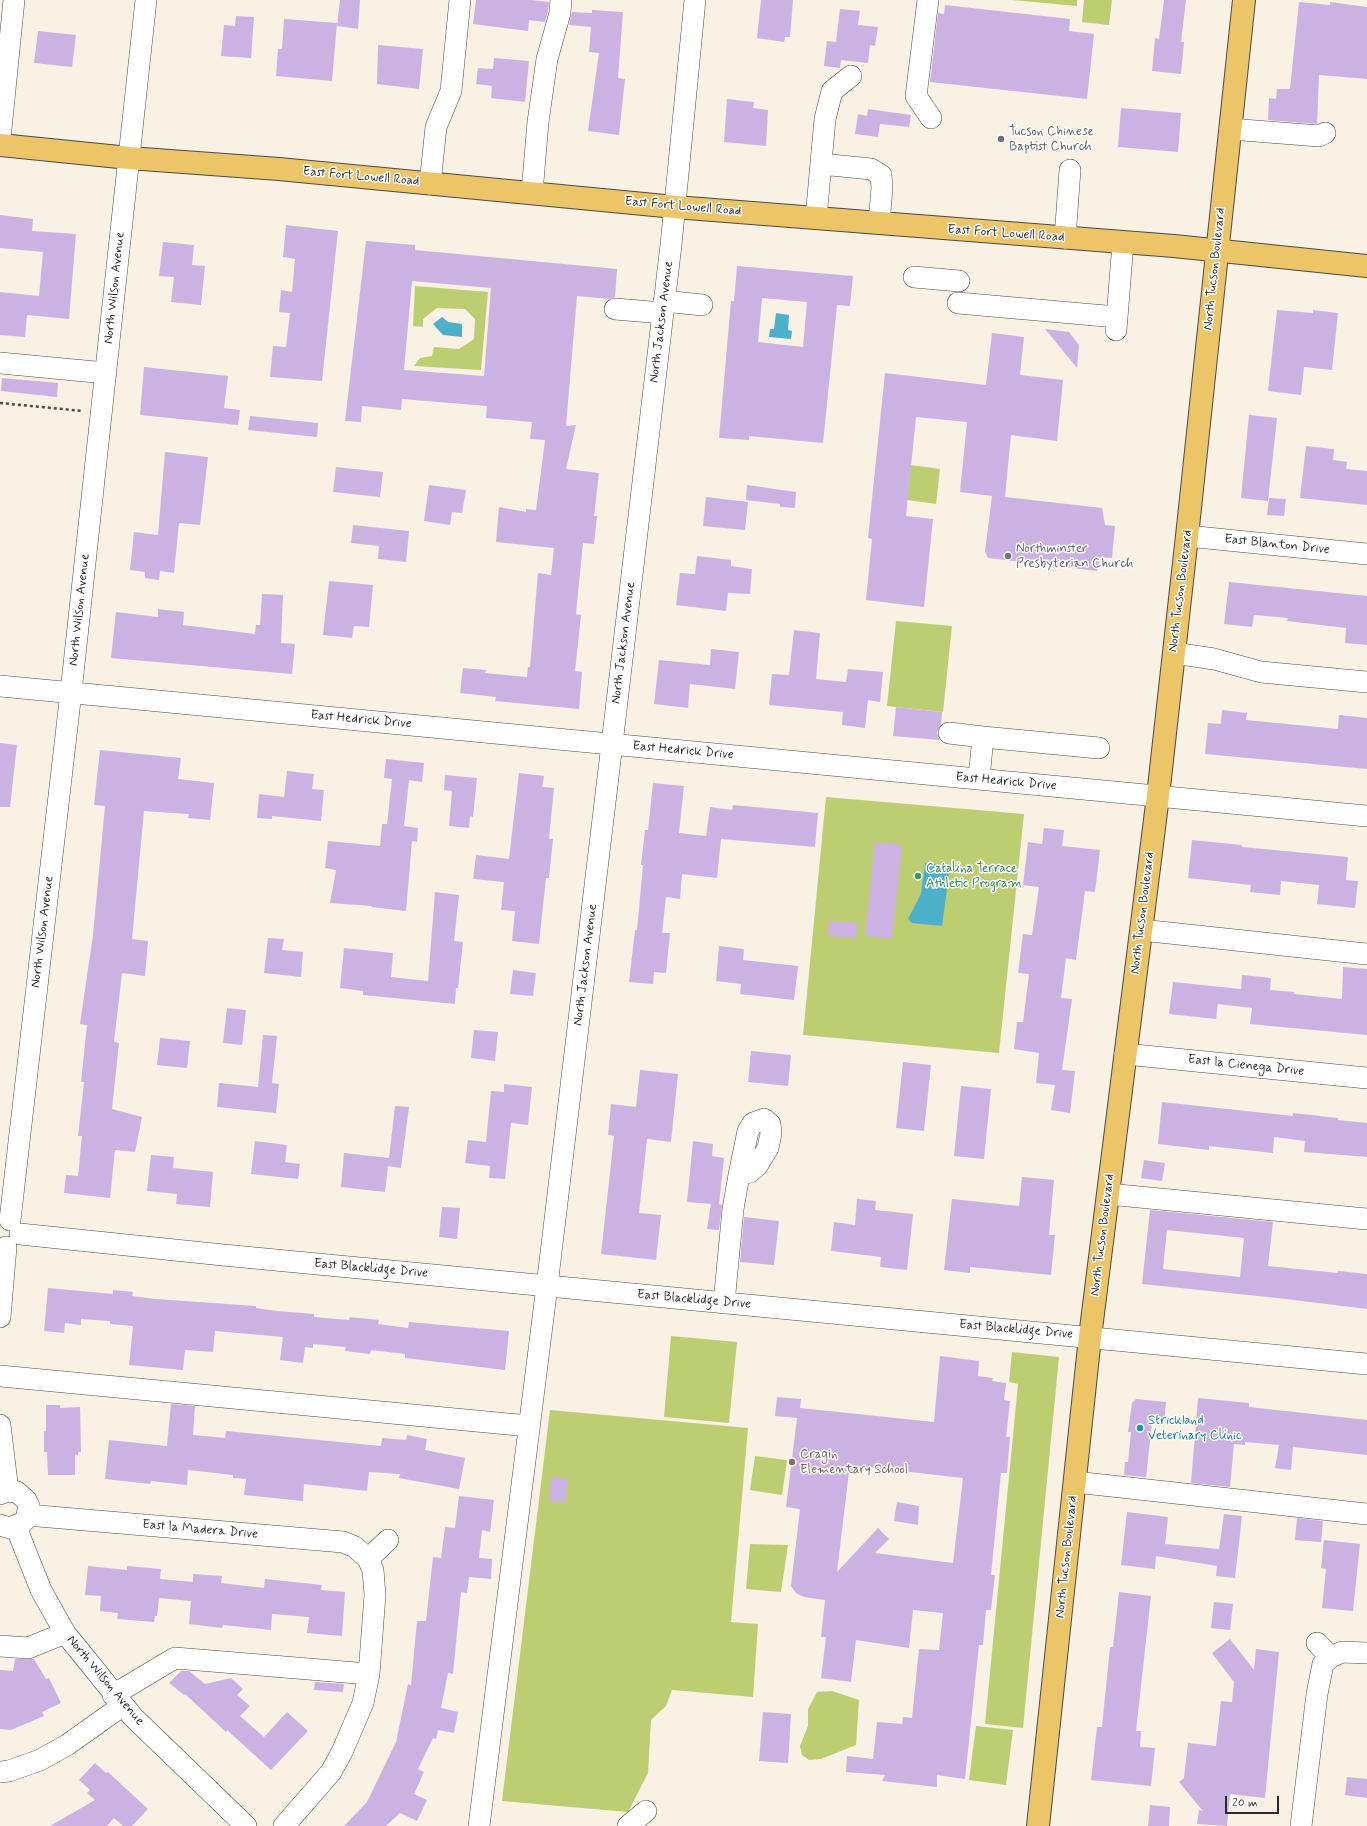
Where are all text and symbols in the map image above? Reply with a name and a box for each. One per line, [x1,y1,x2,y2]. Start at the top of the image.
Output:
place label: Tucson Chinese Baptist Church [1009,124,1094,155]
marker: Tucson Chinese Baptist Church [996,134,1006,144]
street label: East Fort Lowell Road [302,164,420,190]
street label: East Fort Lowell Road [624,194,742,220]
street label: North Tucson Boulevard [1201,207,1229,331]
street label: East Fort Lowell Road [947,222,1065,246]
street label: North Wilson Avenue [101,231,129,345]
street label: North Jackson Avenue [647,260,677,384]
street label: North Tucson Boulevard [1166,529,1196,653]
street label: East Blanton Drive [1223,532,1331,558]
place label: Northminster Presbyterian Church [1016,541,1133,572]
marker: Northminster Presbyterian Church [1003,551,1013,561]
street label: North Wilson Avenue [66,553,94,667]
street label: North Jackson Avenue [609,581,639,705]
street label: East Hedrick Drive [310,708,412,732]
street label: East Hedrick Drive [632,739,734,763]
street label: East Hedrick Drive [955,770,1057,794]
street label: North Tucson Boulevard [1128,851,1158,975]
place label: Catalina Terrace Athletic Program [926,861,1022,892]
marker: Catalina Terrace Athletic Program [913,871,923,881]
street label: North Wilson Avenue [28,875,58,989]
street label: North Jackson Avenue [571,903,601,1027]
street label: East la Cienega Drive [1187,1052,1305,1080]
street label: North Tucson Boulevard [1088,1173,1118,1297]
street label: East Blacklidge Drive [313,1256,429,1282]
street label: East Blacklidge Drive [636,1287,752,1313]
street label: East Blacklidge Drive [958,1317,1074,1343]
place label: Strickland Veterinary Clinic [1148,1413,1242,1444]
marker: Strickland Veterinary Clinic [1135,1423,1145,1433]
place label: Cragin Elementary School [800,1447,908,1478]
marker: Cragin Elementary School [787,1457,797,1467]
street label: North Tucson Boulevard [1053,1495,1081,1619]
street label: East la Madera Drive [142,1517,258,1543]
street label: North Wilson Avenue [63,1633,147,1729]
scale bar [1227,1788,1281,1814]
text: 20 m [1232,1795,1258,1811]

